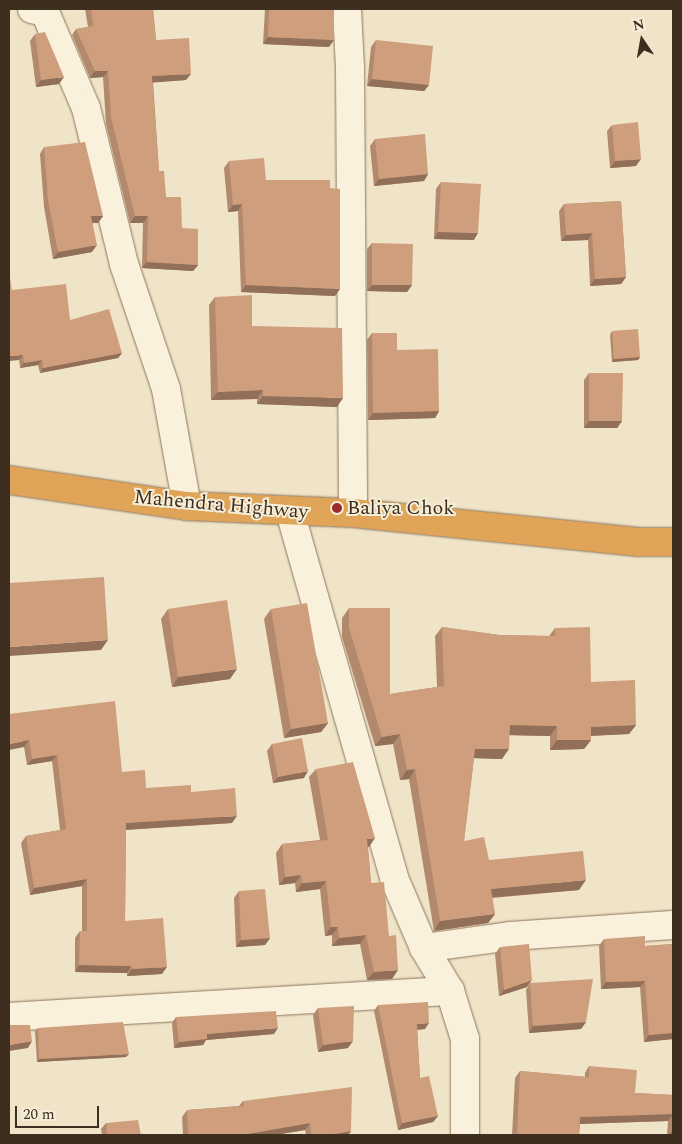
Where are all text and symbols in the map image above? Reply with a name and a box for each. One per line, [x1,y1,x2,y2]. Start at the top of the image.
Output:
text: N [631,13,647,36]
north arrow [617,15,667,65]
street label: Mahendra Highway [133,485,309,525]
place label: Baliya Chok [347,496,454,520]
marker: Baliya Chok [331,502,343,514]
scale bar [18,1096,101,1128]
text: 20 m [23,1103,55,1126]

